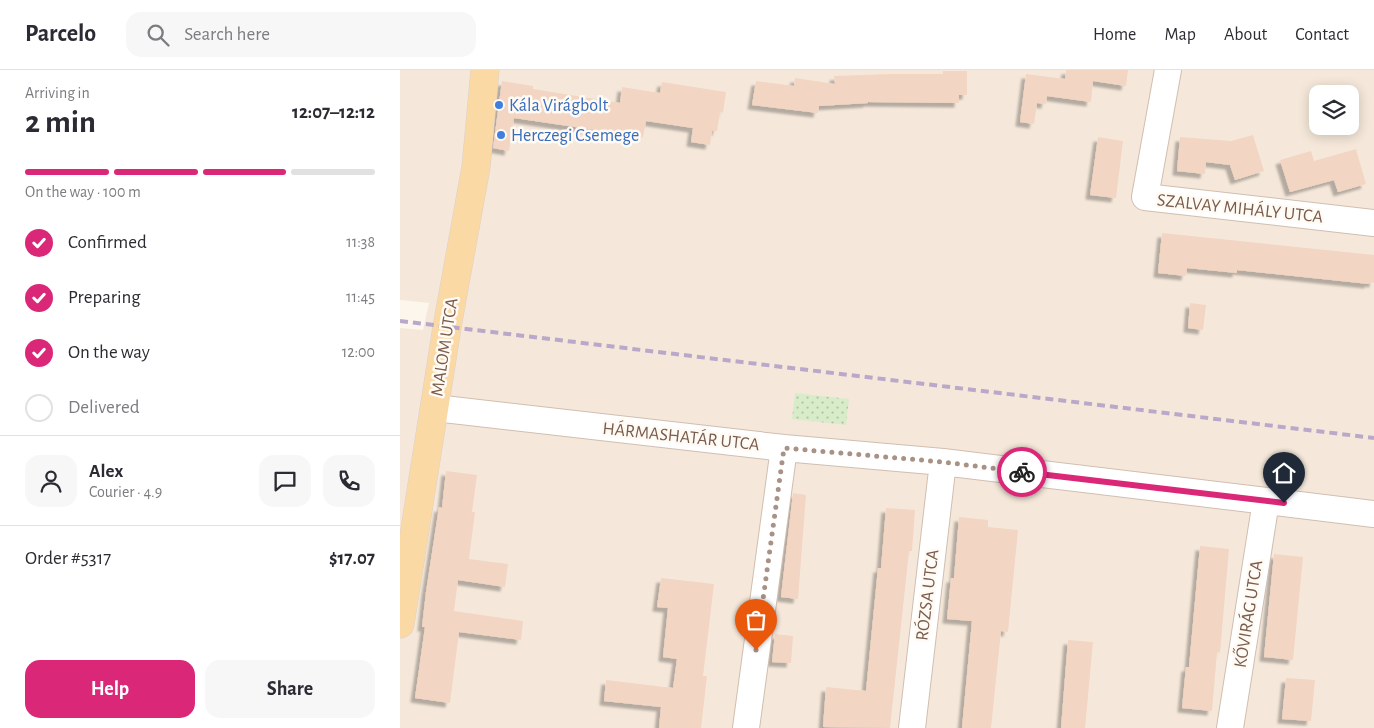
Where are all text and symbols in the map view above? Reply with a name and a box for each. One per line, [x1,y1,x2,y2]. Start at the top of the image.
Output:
search box [126,12,476,57]
icon: search [144,21,172,49]
text: Parcelo [25,22,96,46]
text: Search here [184,25,270,44]
text: Home [1093,26,1136,44]
text: Map [1164,26,1196,44]
text: About [1224,26,1267,44]
text: Contact [1295,26,1349,44]
text: Arriving in [25,85,90,101]
map controls [1309,85,1359,135]
button: layers [1309,85,1359,135]
place label: Kála Virágbolt [509,97,608,115]
marker: Kála Virágbolt [493,99,505,111]
text: 12:07–12:12 [292,103,375,122]
text: 2 min [25,106,96,138]
place label: Herczegi Csemege [511,127,639,145]
marker: Herczegi Csemege [495,129,507,141]
text: On the way · 100 m [25,184,141,200]
street label: SZALVAY MIHÁLY UTCA [1156,188,1325,227]
icon: check [25,229,53,257]
text: Confirmed [68,233,147,252]
text: 11:38 [346,234,375,250]
icon: check [25,284,53,312]
text: Preparing [68,288,141,307]
text: 11:45 [346,289,375,305]
street label: MALOM UTCA [428,296,462,398]
icon: check [25,339,53,367]
text: On the way [68,343,150,362]
text: 12:00 [342,344,375,360]
text: Delivered [68,398,140,417]
street label: HÁRMASHATÁR UTCA [601,417,761,454]
courier [997,447,1047,497]
pin [1263,452,1305,503]
button: person [25,455,77,507]
button: chat [259,455,311,507]
button: phone [323,455,375,507]
icon: bike [1008,458,1036,486]
icon: home [1270,459,1298,487]
text: Alex [89,462,123,481]
text: Courier · 4.9 [89,484,162,500]
street label: RÓZSA UTCA [910,548,943,642]
text: Order #5317 [25,549,111,568]
text: $17.07 [329,549,375,568]
street label: KŐVIRÁG UTCA [1229,558,1266,669]
pin [735,599,777,650]
icon: bag [742,606,770,634]
button: Help [25,660,195,718]
button: Share [205,660,375,718]

